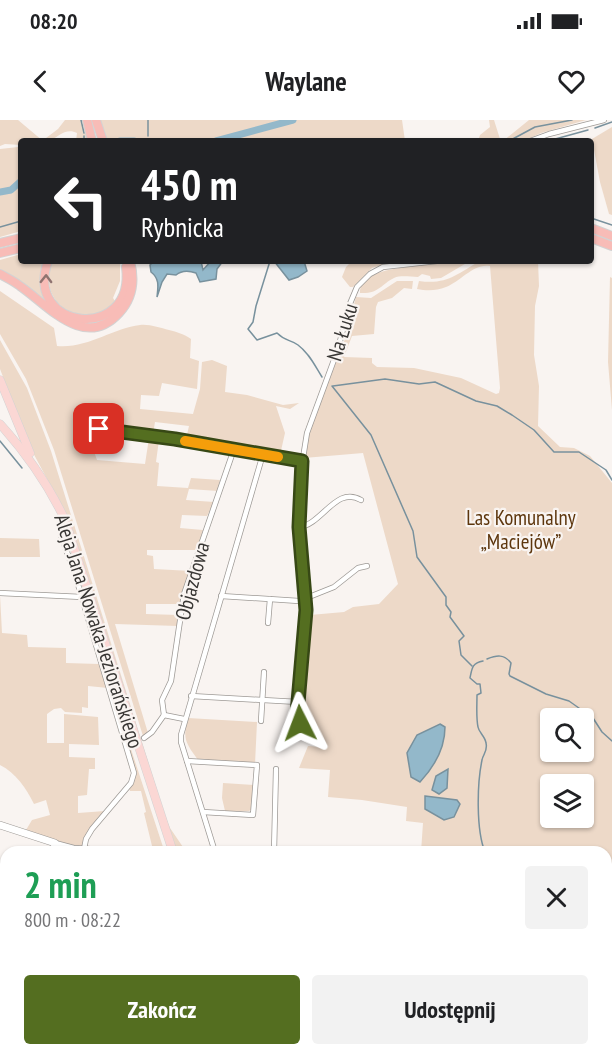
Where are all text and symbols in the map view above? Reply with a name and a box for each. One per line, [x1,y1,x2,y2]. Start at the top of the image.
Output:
text: 08:20 [30,7,78,35]
text: Waylane [265,64,347,98]
icon: back [24,65,57,98]
icon: heart [555,65,588,98]
text: 450 m [141,157,238,212]
icon: left [42,162,120,240]
text: Rybnicka [141,210,224,244]
one-way arrow [39,274,52,283]
street label: Na Łuku [320,300,364,364]
pin [73,403,124,454]
icon: arrive [82,412,115,445]
park label: Las Komunalny „Maciejów” [466,504,576,555]
street label: Aleja Jana Nowaka-Jeziorańskiego [48,511,150,751]
street label: Objazdowa [169,539,215,623]
position arrow [268,691,332,755]
map controls [540,708,594,828]
button: search [540,708,594,762]
button: layers [540,774,594,828]
text: 2 min [24,861,97,908]
button: close [525,866,588,929]
text: 800 m · 08:22 [24,907,121,933]
button: Zakończ [24,975,300,1044]
button: Udostępnij [312,975,588,1044]

